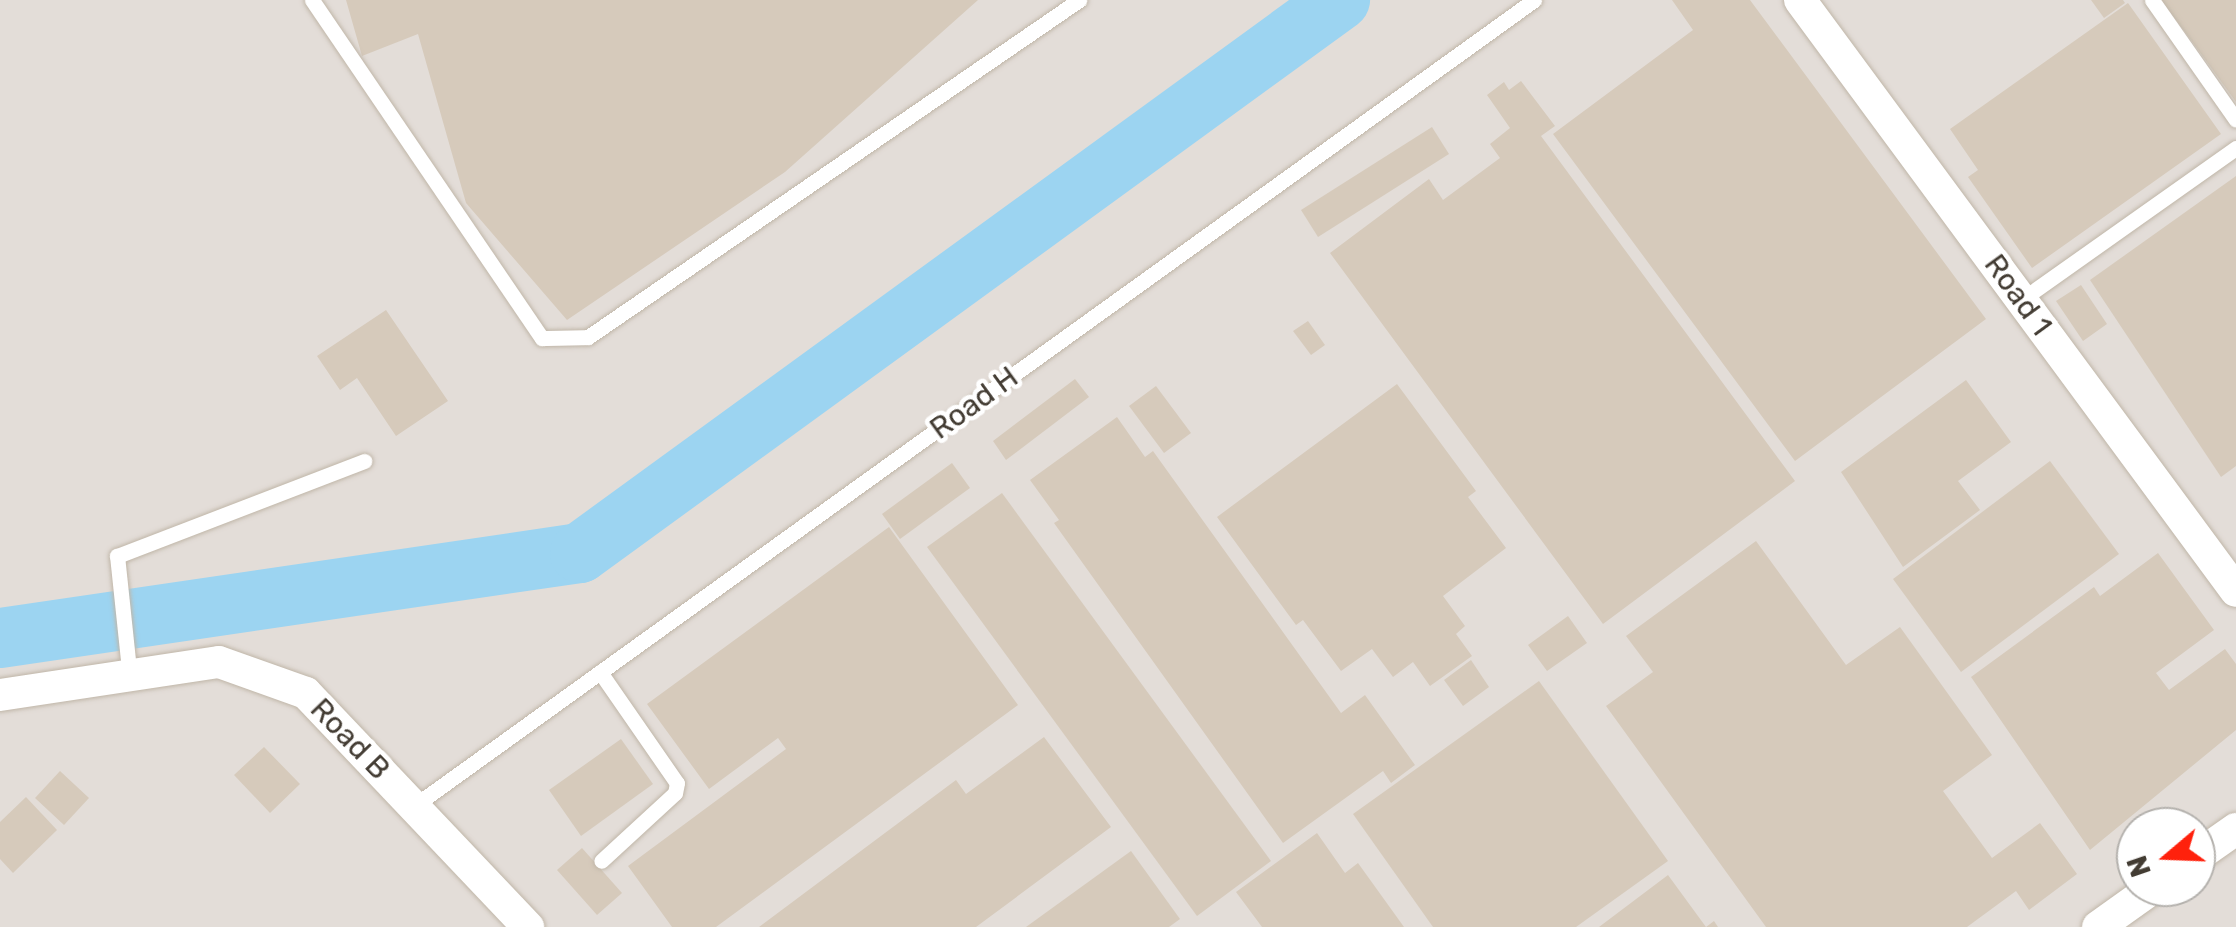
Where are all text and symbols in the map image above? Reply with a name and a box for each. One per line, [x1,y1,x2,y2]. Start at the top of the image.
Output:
street label: Road 1 [1977,247,2059,343]
street label: Road H [923,359,1025,447]
street label: Road B [303,691,397,787]
north arrow [2116,807,2216,907]
text: N [2120,851,2158,881]

